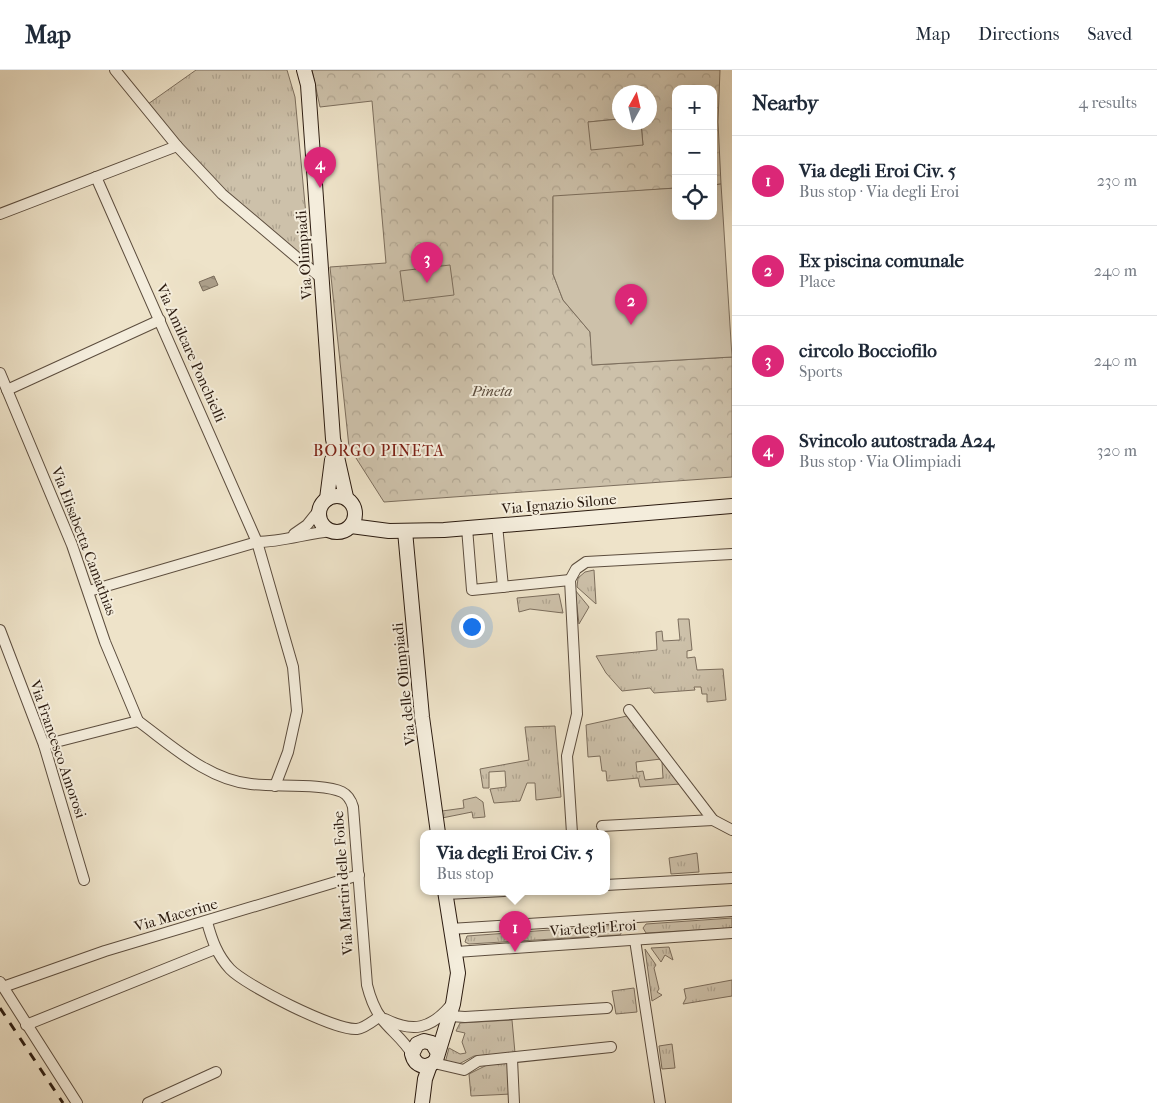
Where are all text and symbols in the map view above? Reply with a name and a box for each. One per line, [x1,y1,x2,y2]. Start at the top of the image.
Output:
text: Map [25,21,71,49]
text: Map [916,24,950,45]
text: Directions [978,24,1059,45]
text: Saved [1087,24,1132,45]
north arrow [612,85,657,130]
map controls [672,85,717,220]
button: + [672,85,717,130]
text: Nearby [752,91,818,115]
text: 4 results [1079,93,1137,112]
button: − [672,130,717,175]
pin: 4 [304,147,336,188]
text: Via degli Eroi Civ. 5 [799,160,956,182]
text: 1 [765,171,771,190]
text: 230 m [1097,171,1137,190]
button: locate [672,175,717,220]
text: Bus stop · Via degli Eroi [799,182,959,201]
street label: Via Olimpiadi [292,209,316,301]
pin: 3 [411,242,443,283]
text: Ex piscina comunale [799,250,964,272]
text: 2 [764,261,772,280]
text: 240 m [1094,261,1137,280]
text: Place [799,272,835,291]
street label: Via Amilcare Ponchielli [152,280,230,426]
pin: 2 [615,284,647,325]
text: circolo Bocciofilo [799,340,937,362]
text: 3 [765,351,771,370]
text: 240 m [1094,351,1137,370]
text: Sports [799,362,842,381]
park label: Pineta [471,382,513,400]
text: Svincolo autostrada A24 [799,430,994,452]
district label: BORGO PINETA [313,441,445,460]
text: 4 [763,441,773,460]
text: 320 m [1097,441,1137,460]
text: Bus stop · Via Olimpiadi [799,452,962,471]
street label: Via Elisabetta Camathias [47,463,121,618]
street label: Via Ignazio Silone [500,490,618,518]
your location [459,614,485,640]
street label: Via delle Olimpiadi [389,621,420,747]
street label: Via Francesco Amorosi [26,677,90,821]
street label: Via Martiri delle Foibe [329,810,357,957]
popup [420,830,610,895]
text: Via degli Eroi Civ. 5 [436,842,594,864]
text: Bus stop [436,864,494,883]
street label: Via Macerine [131,894,220,936]
pin: 1 [499,911,531,952]
street label: Via degli Eroi [548,916,638,940]

